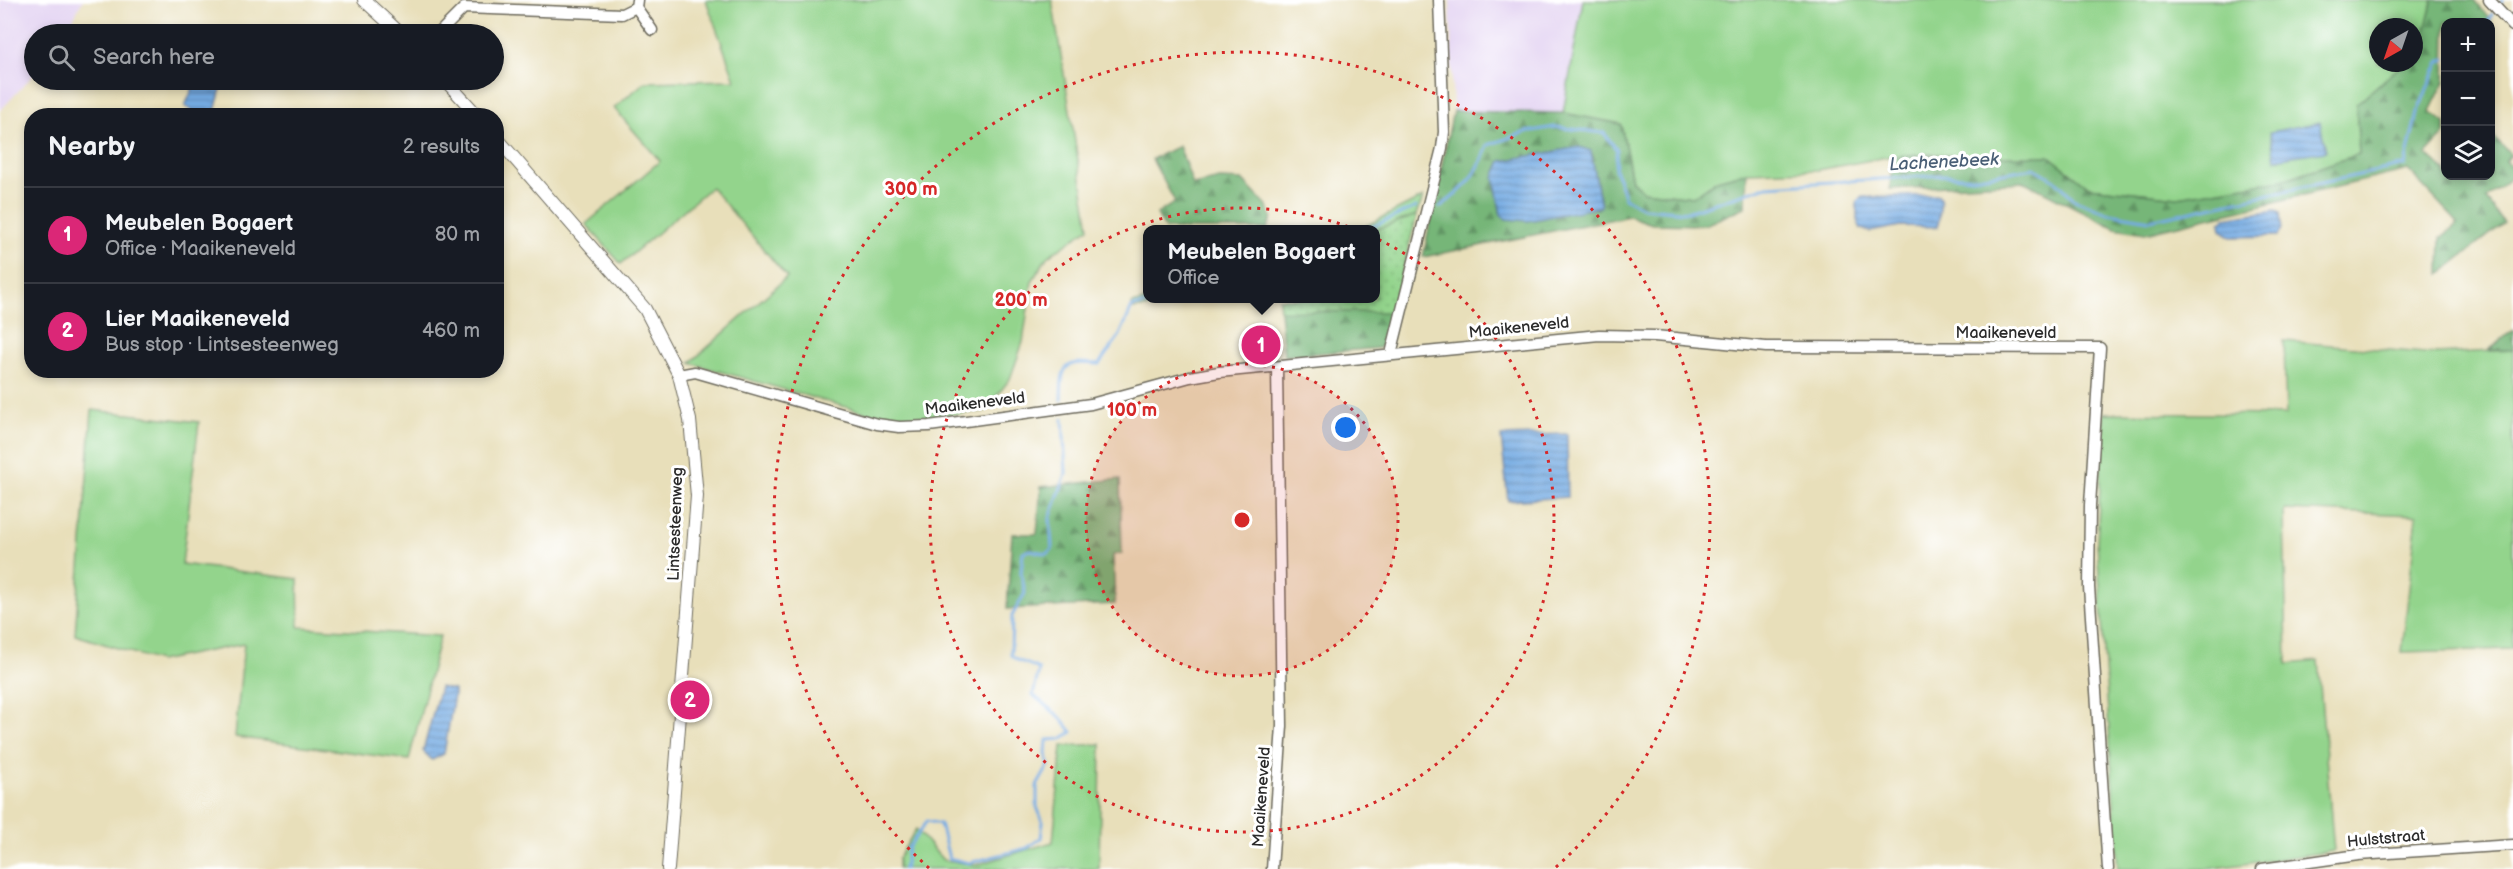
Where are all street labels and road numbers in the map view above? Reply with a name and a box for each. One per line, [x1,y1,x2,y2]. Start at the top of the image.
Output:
street label: Maaikeneveld [1468,313,1570,343]
street label: Maaikeneveld [1956,324,2056,343]
street label: Maaikeneveld [924,388,1026,420]
street label: Lintsesteenweg [665,467,687,581]
street label: Maaikeneveld [1249,746,1275,848]
street label: Hulststraat [2346,826,2426,852]

